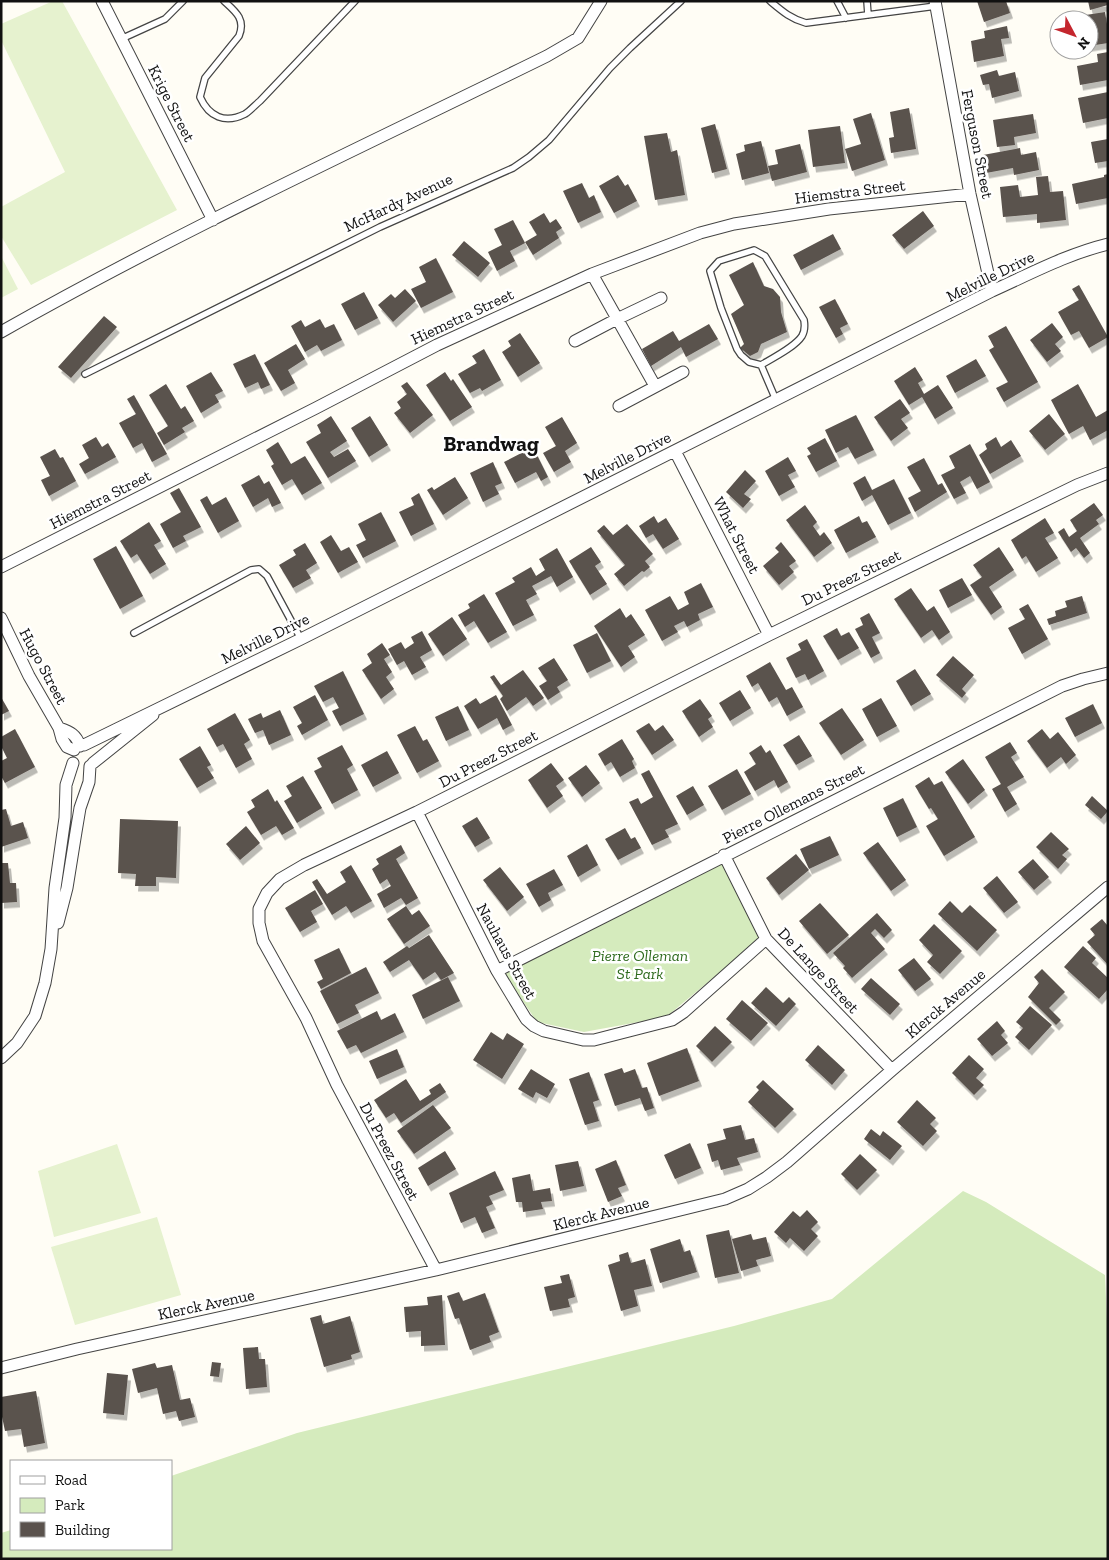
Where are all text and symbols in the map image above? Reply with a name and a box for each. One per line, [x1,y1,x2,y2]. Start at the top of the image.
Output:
north arrow [1049,10,1099,60]
text: N [1073,34,1093,53]
street label: Krige Street [144,62,199,145]
street label: Ferguson Street [958,88,997,200]
street label: McHardy Avenue [341,169,455,236]
street label: Hiemstra Street [794,175,906,208]
street label: Melville Drive [943,247,1037,306]
street label: Hiemstra Street [408,284,517,349]
street label: Melville Drive [580,427,674,488]
district label: Brandwag [443,431,539,456]
street label: Hiemstra Street [46,466,154,533]
street label: What Street [709,494,764,577]
street label: Du Preez Street [798,545,904,610]
street label: Melville Drive [218,609,312,668]
street label: Hugo Street [16,625,72,708]
street label: Du Preez Street [436,725,541,791]
street label: Pierre Ollemans Street [719,759,867,848]
street label: Nauhaus Street [472,900,541,1003]
street label: De Lange Street [774,924,863,1017]
park label: Pierre Olleman St Park [592,946,688,983]
street label: Klerck Avenue [902,965,989,1042]
street label: Du Preez Street [356,1099,423,1203]
street label: Klerck Avenue [551,1192,651,1235]
street label: Klerck Avenue [156,1285,256,1324]
legend [10,1460,172,1550]
text: Road [55,1471,88,1489]
text: Park [55,1496,85,1514]
text: Building [55,1521,110,1539]

